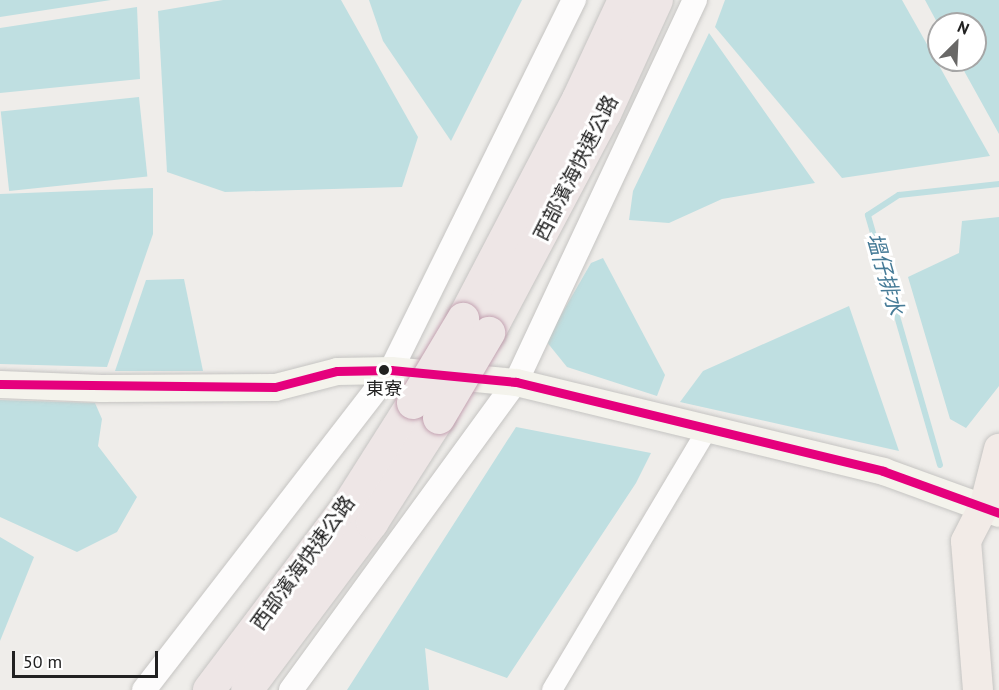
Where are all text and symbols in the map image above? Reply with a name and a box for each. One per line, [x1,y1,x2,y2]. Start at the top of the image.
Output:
north arrow [927,12,987,72]
text: N [955,16,972,39]
street label: 西部濱海快速公路 [529,91,623,245]
water label: 塭仔排水 [861,230,909,318]
marker: 東寮 [378,364,390,376]
place label: 東寮 [366,378,402,400]
street label: 西部濱海快速公路 [246,491,360,635]
scale bar [15,639,160,677]
text: 50 m [23,650,62,673]

